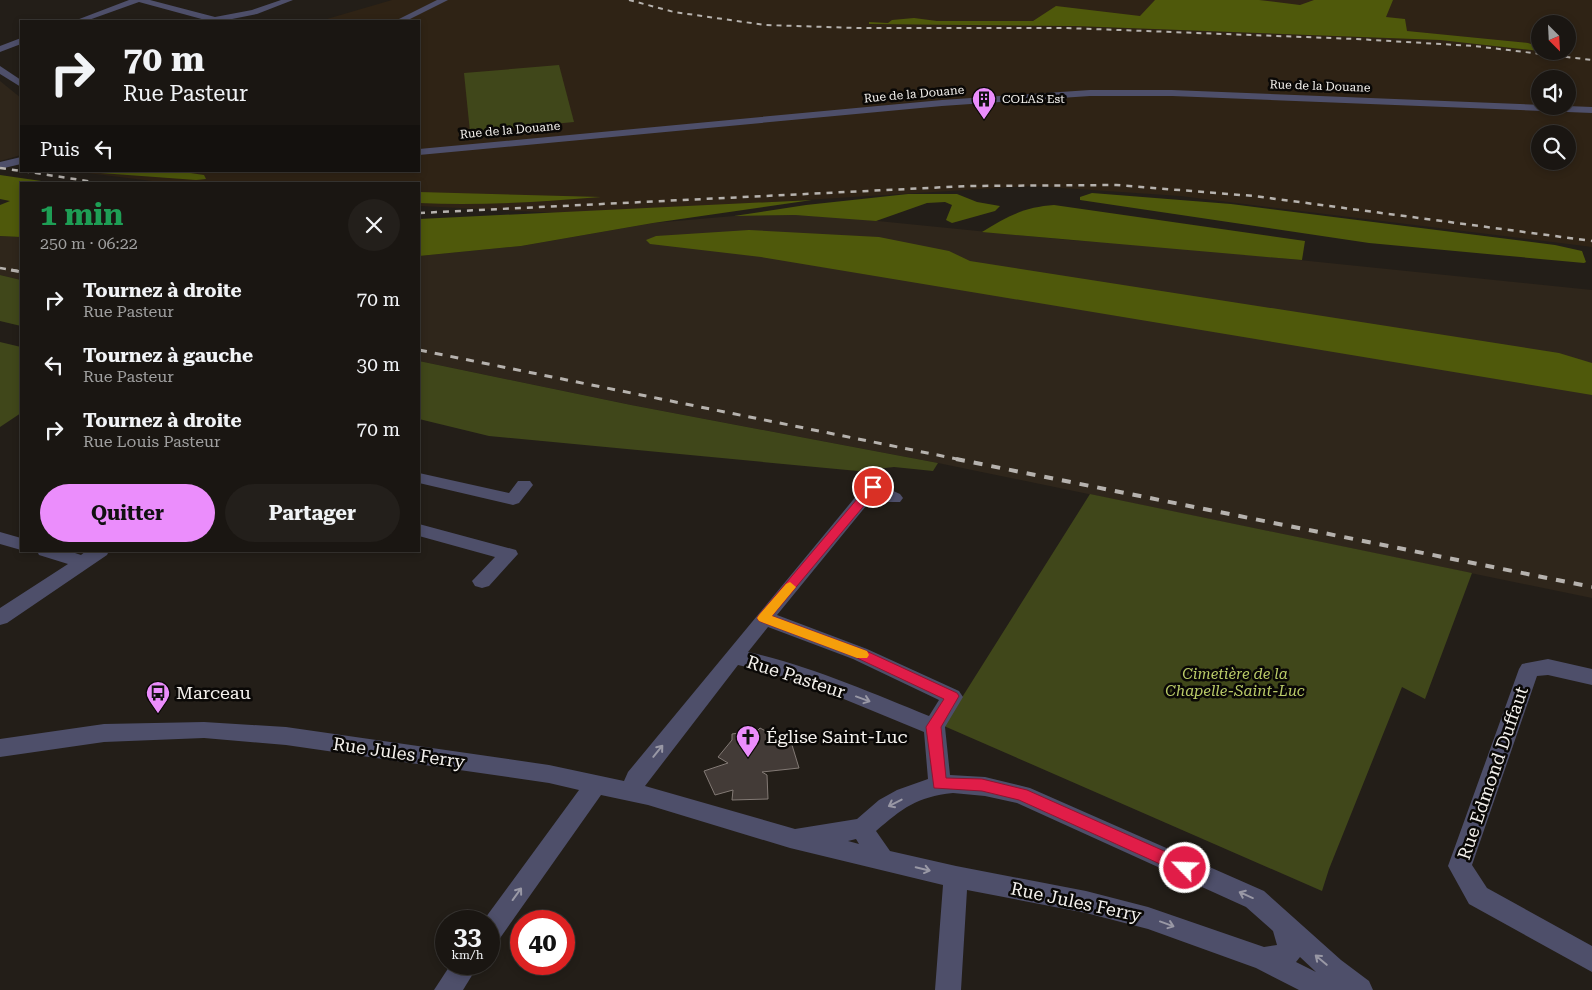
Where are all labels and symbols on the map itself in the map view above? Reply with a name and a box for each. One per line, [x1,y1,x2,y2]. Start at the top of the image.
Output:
north arrow [1531,15,1576,60]
street label: Rue de la Douane [1269,77,1371,95]
street label: Rue de la Douane [863,83,965,105]
building icon: COLAS Est [971,86,997,120]
place label: COLAS Est [1002,92,1065,106]
street label: Rue de la Douane [459,119,561,141]
pin [852,466,894,508]
street label: Rue Pasteur [744,651,848,702]
park label: Cimetière de la Chapelle-Saint-Luc [1165,665,1305,700]
bus stop icon: Marceau [145,680,171,714]
place label: Marceau [176,682,251,703]
street label: Rue Edmond Duffaut [1453,683,1532,862]
one-way arrow [855,695,871,704]
church icon: Église Saint-Luc [735,724,761,758]
place label: Église Saint-Luc [766,726,908,747]
street label: Rue Jules Ferry [332,733,467,772]
one-way arrow [652,745,663,758]
one-way arrow [888,799,903,808]
position arrow [1158,841,1210,893]
one-way arrow [914,865,930,874]
street label: Rue Jules Ferry [1009,877,1144,926]
one-way arrow [512,887,523,901]
one-way arrow [1239,890,1254,900]
speed limit sign: 40 [510,910,575,975]
one-way arrow [1158,920,1174,929]
one-way arrow [1315,955,1328,966]

